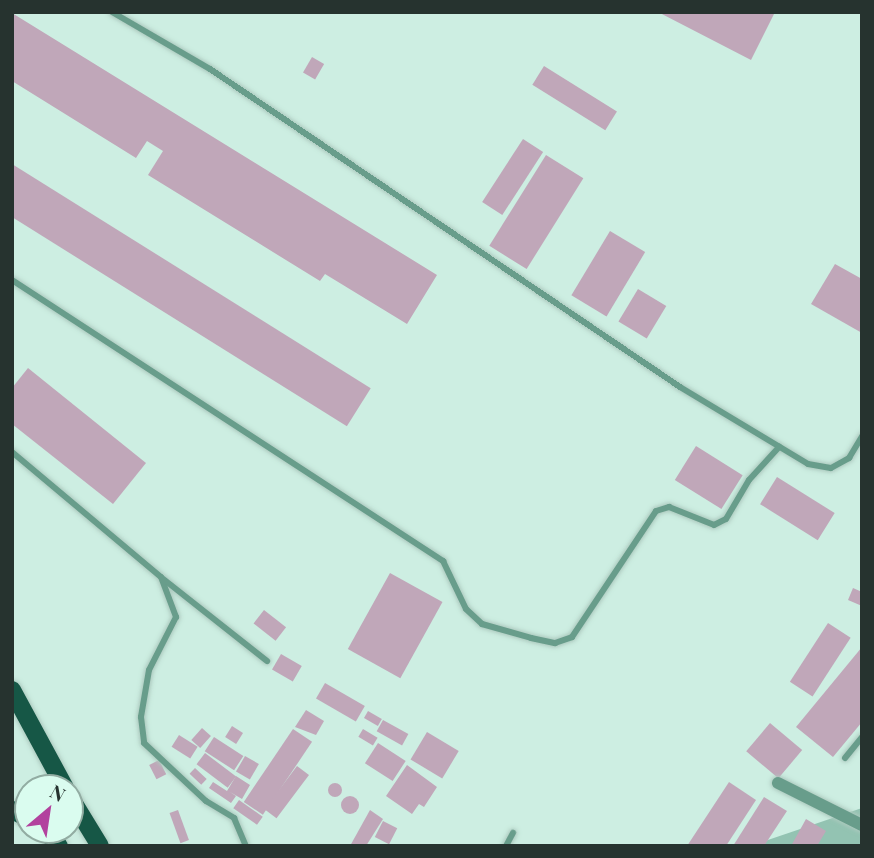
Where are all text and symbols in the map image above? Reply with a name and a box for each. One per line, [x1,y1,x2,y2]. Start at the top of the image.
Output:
north arrow [14,774,84,844]
text: N [46,778,71,807]

